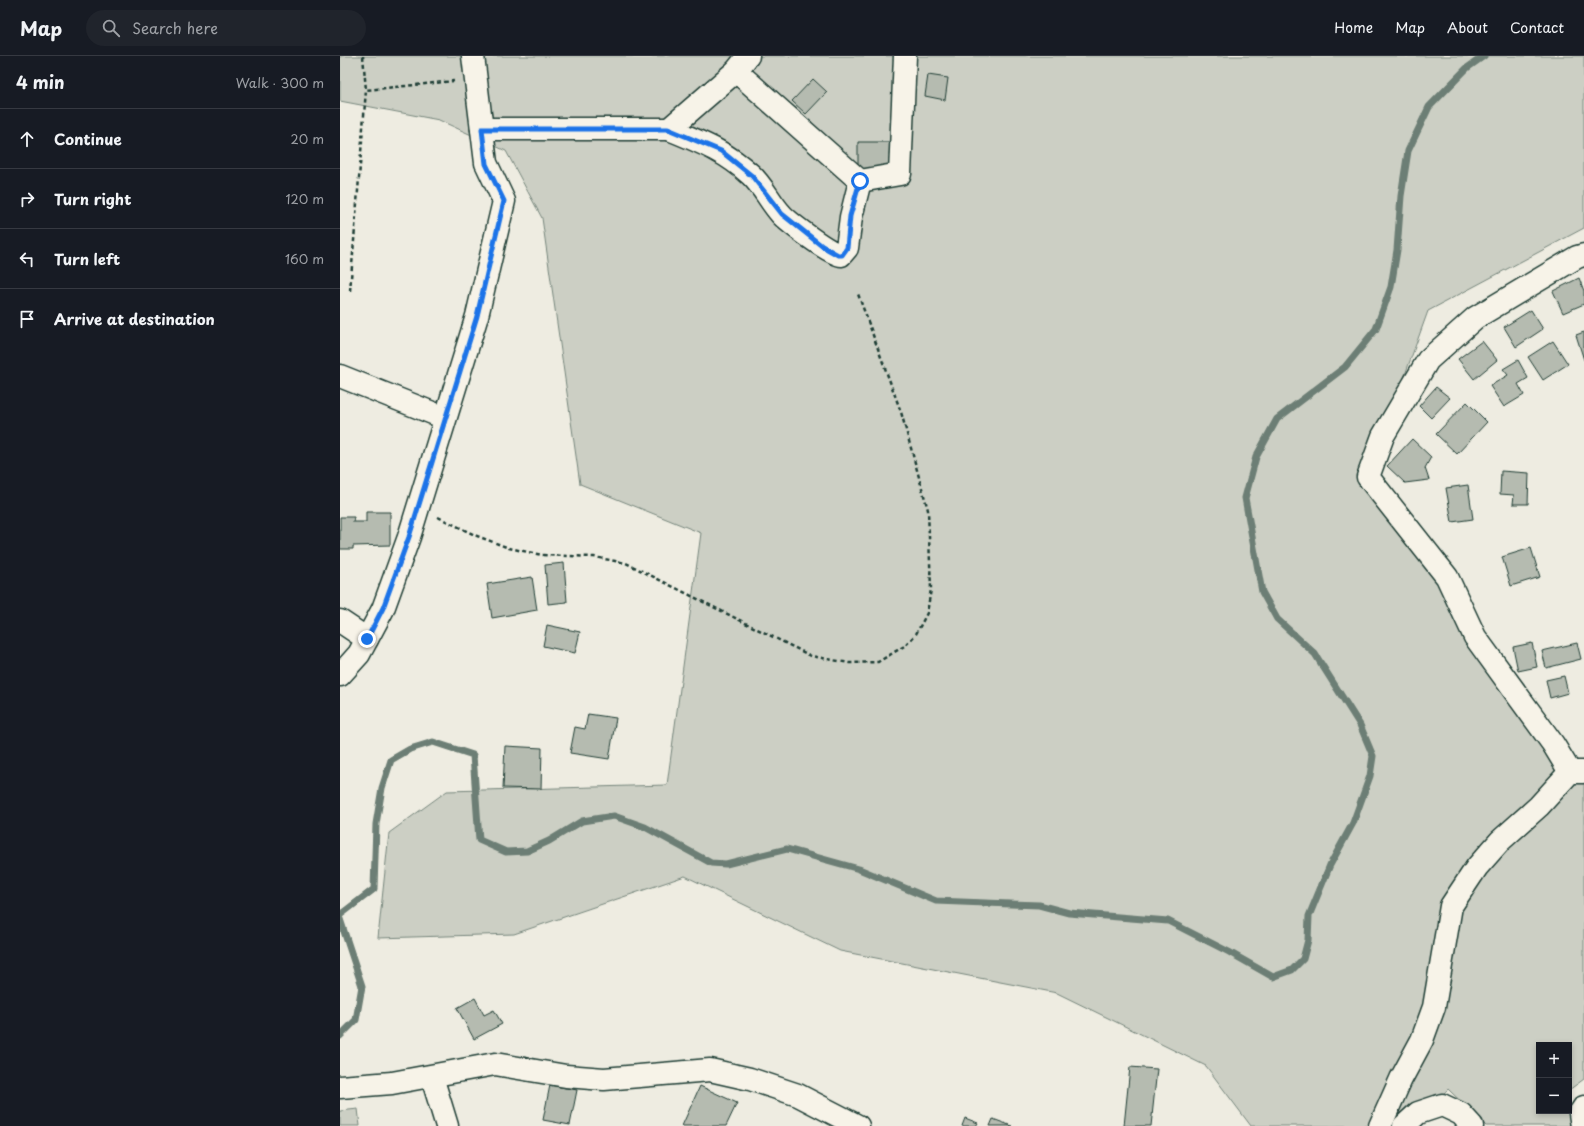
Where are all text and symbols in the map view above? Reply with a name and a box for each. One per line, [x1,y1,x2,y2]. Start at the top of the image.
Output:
search box [86,10,366,46]
text: Map [20,14,62,42]
text: Search here [132,16,218,39]
icon: search [100,17,122,39]
text: Home [1334,17,1373,38]
text: Map [1395,17,1425,38]
text: About [1447,17,1488,38]
text: Contact [1510,17,1564,38]
text: 4 min [16,69,64,95]
text: Walk · 300 m [236,73,324,92]
text: Continue [54,127,122,150]
icon: ahead [16,128,38,150]
text: 20 m [290,129,324,148]
route start [851,172,869,190]
text: Turn right [54,187,131,210]
icon: right [16,188,38,210]
text: 120 m [285,189,324,208]
text: Turn left [54,247,120,270]
icon: left [16,248,38,270]
text: 160 m [285,249,324,268]
text: Arrive at destination [54,307,215,330]
icon: arrive [16,308,38,330]
route end [358,630,376,648]
map controls [1536,1042,1572,1114]
button: + [1536,1042,1572,1078]
button: − [1536,1078,1572,1114]

